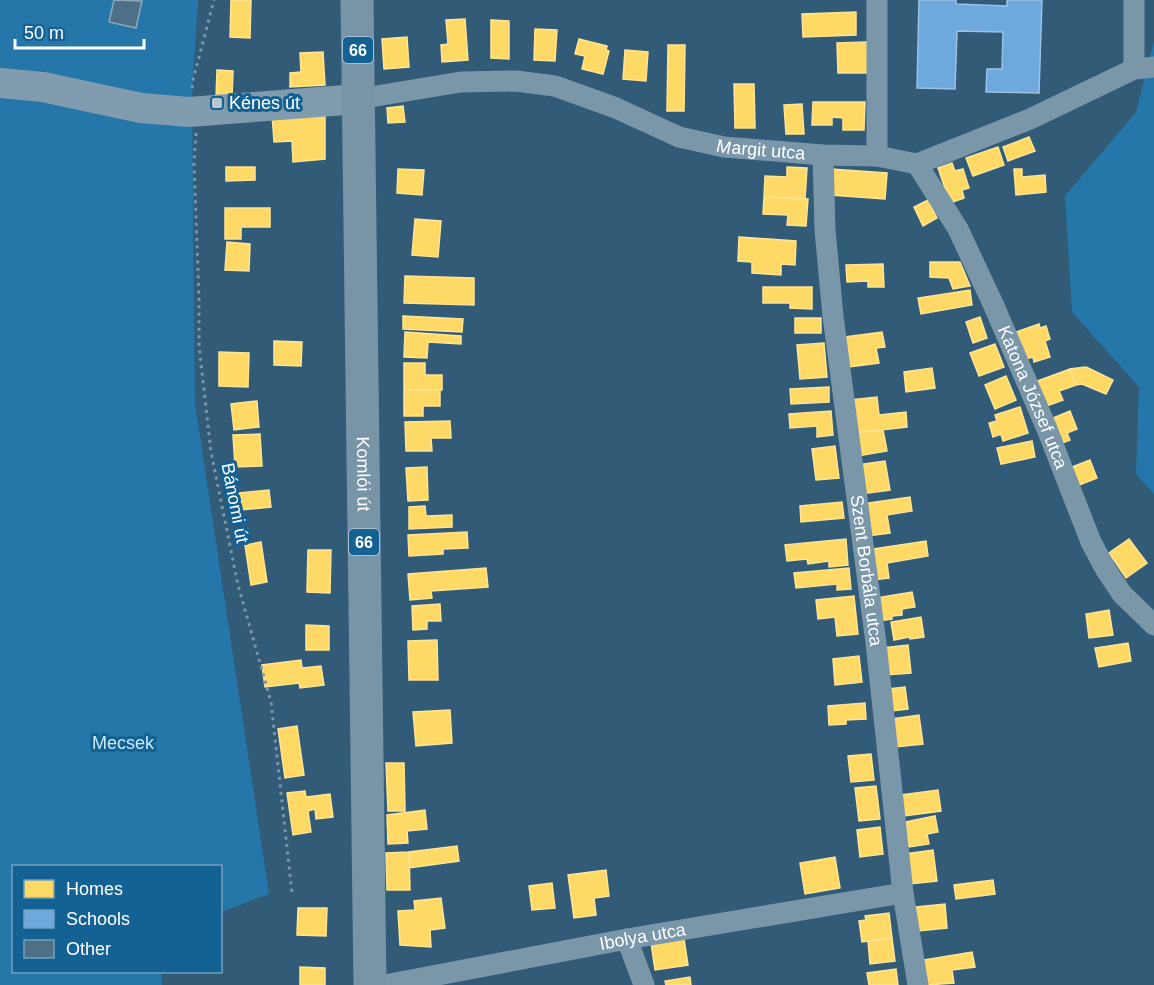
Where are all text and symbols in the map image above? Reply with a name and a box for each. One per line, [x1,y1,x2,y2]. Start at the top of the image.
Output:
scale bar [15,12,144,50]
text: 50 m [24,23,64,43]
road number: 66 [343,37,373,63]
place label: Kénes út [229,93,300,113]
marker: Kénes út [210,96,224,110]
street label: Margit utca [714,136,807,164]
street label: Katona József utca [994,323,1072,473]
street label: Komlói út [353,436,374,512]
street label: Bánomi út [217,461,253,545]
street label: Szent Borbála utca [847,494,886,648]
road number: 66 [349,529,379,555]
park label: Mecsek [92,733,155,753]
legend [12,865,222,973]
text: Homes [66,879,123,899]
text: Schools [66,909,130,929]
street label: Ibolya utca [598,919,688,954]
text: Other [66,939,111,959]

